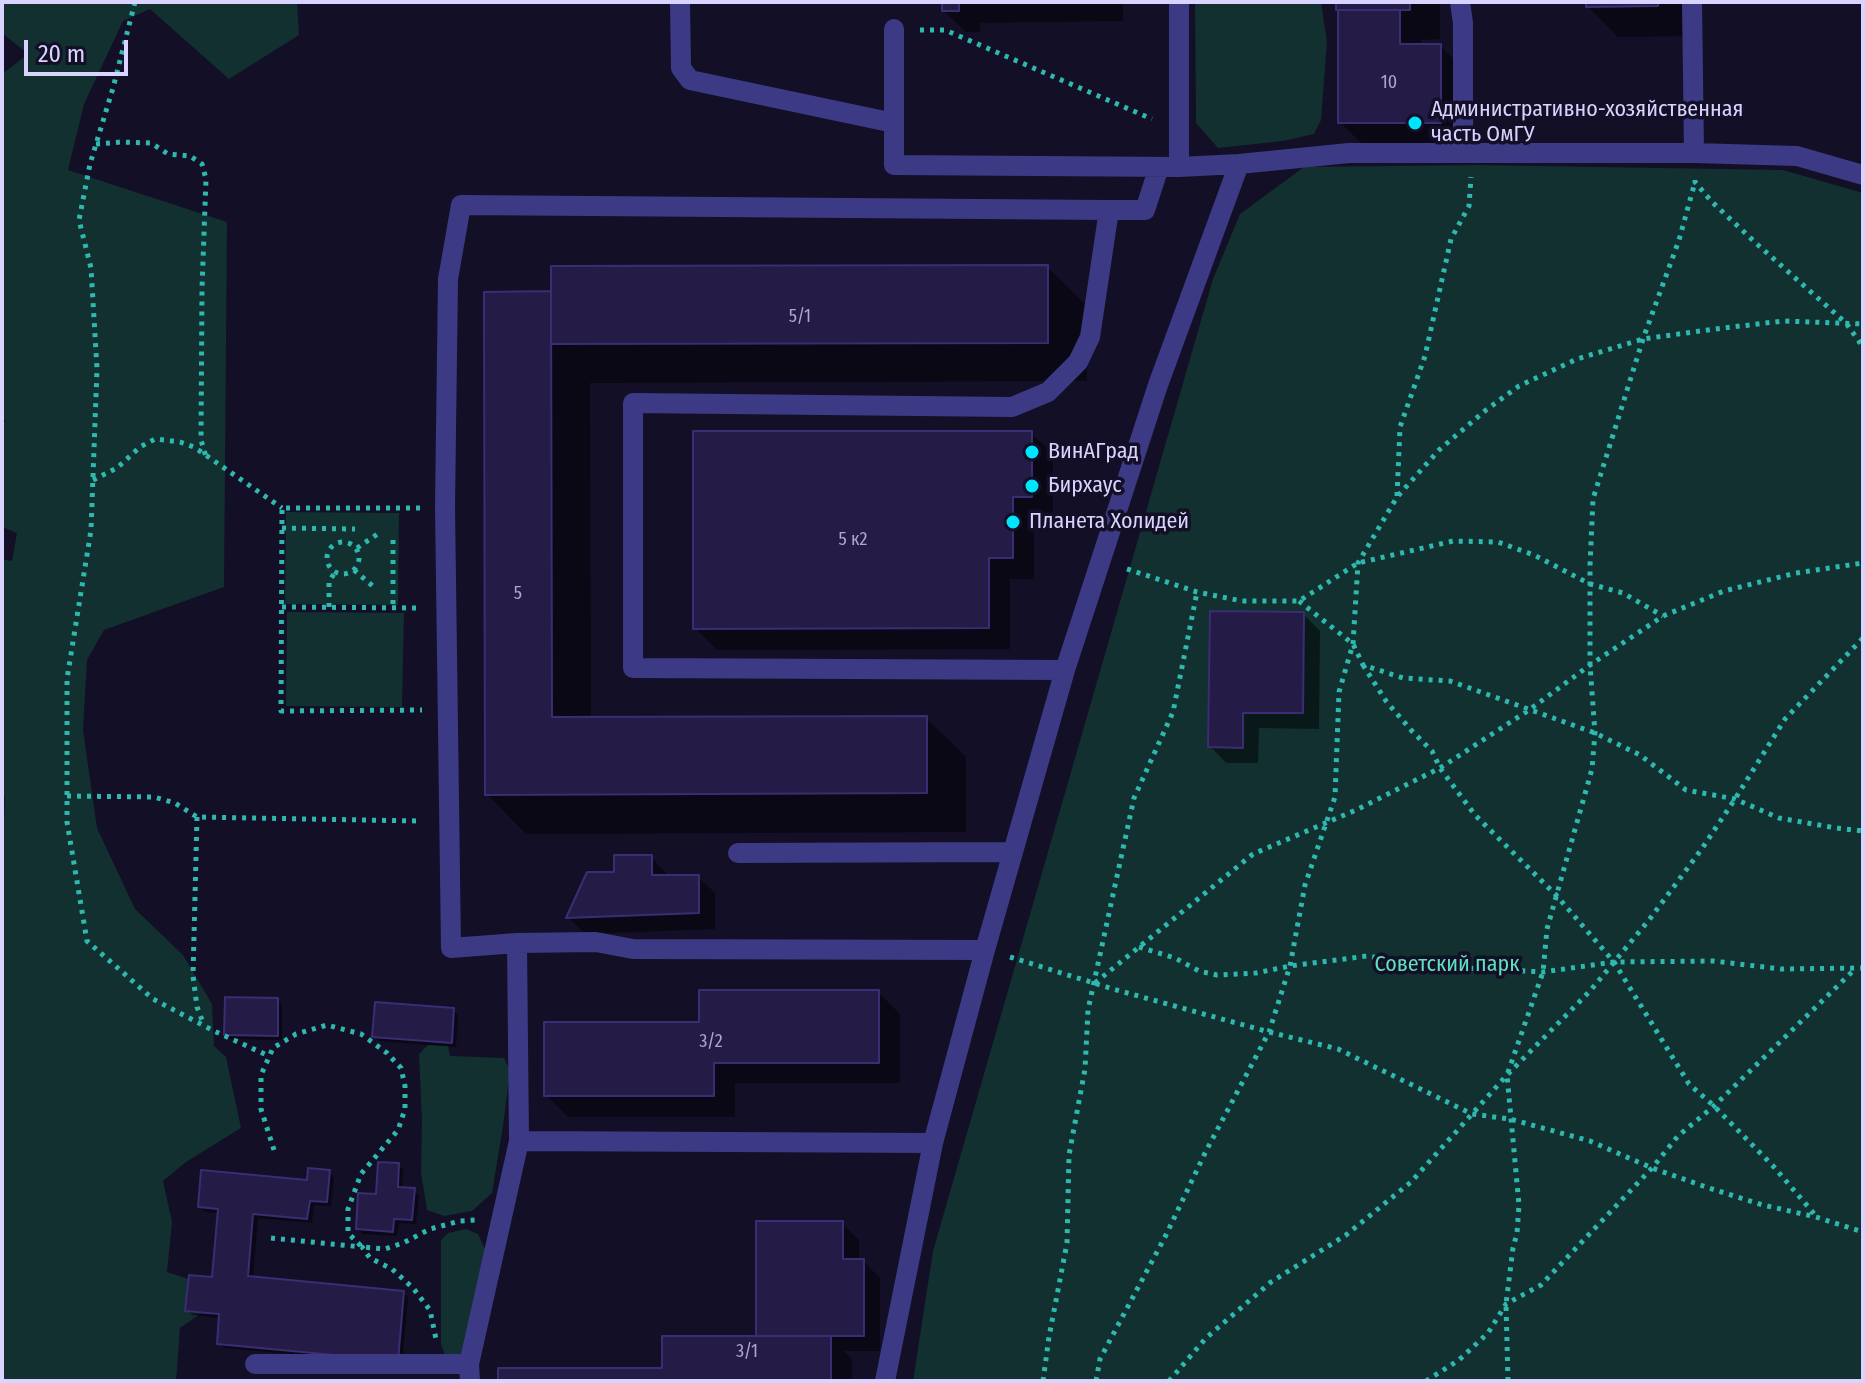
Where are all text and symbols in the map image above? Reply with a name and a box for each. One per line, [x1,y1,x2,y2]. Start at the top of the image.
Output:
scale bar [28,24,132,74]
text: 20 m [38,40,85,68]
house number: 10 [1381,72,1397,94]
place label: Административно-хозяйственная часть ОмГУ [1431,97,1743,148]
marker: Административно-хозяйственная часть ОмГУ [1406,114,1424,132]
house number: 5/1 [789,306,811,328]
place label: ВинАГрад [1048,439,1139,465]
marker: ВинАГрад [1023,443,1041,461]
place label: Бирхаус [1048,473,1122,499]
marker: Бирхаус [1023,477,1041,495]
place label: Планета Холидей [1029,509,1189,535]
marker: Планета Холидей [1004,513,1022,531]
house number: 5 к2 [839,529,867,551]
house number: 5 [514,583,522,605]
park label: Советский парк [1374,952,1520,978]
house number: 3/2 [699,1031,723,1053]
house number: 3/1 [736,1341,758,1363]

